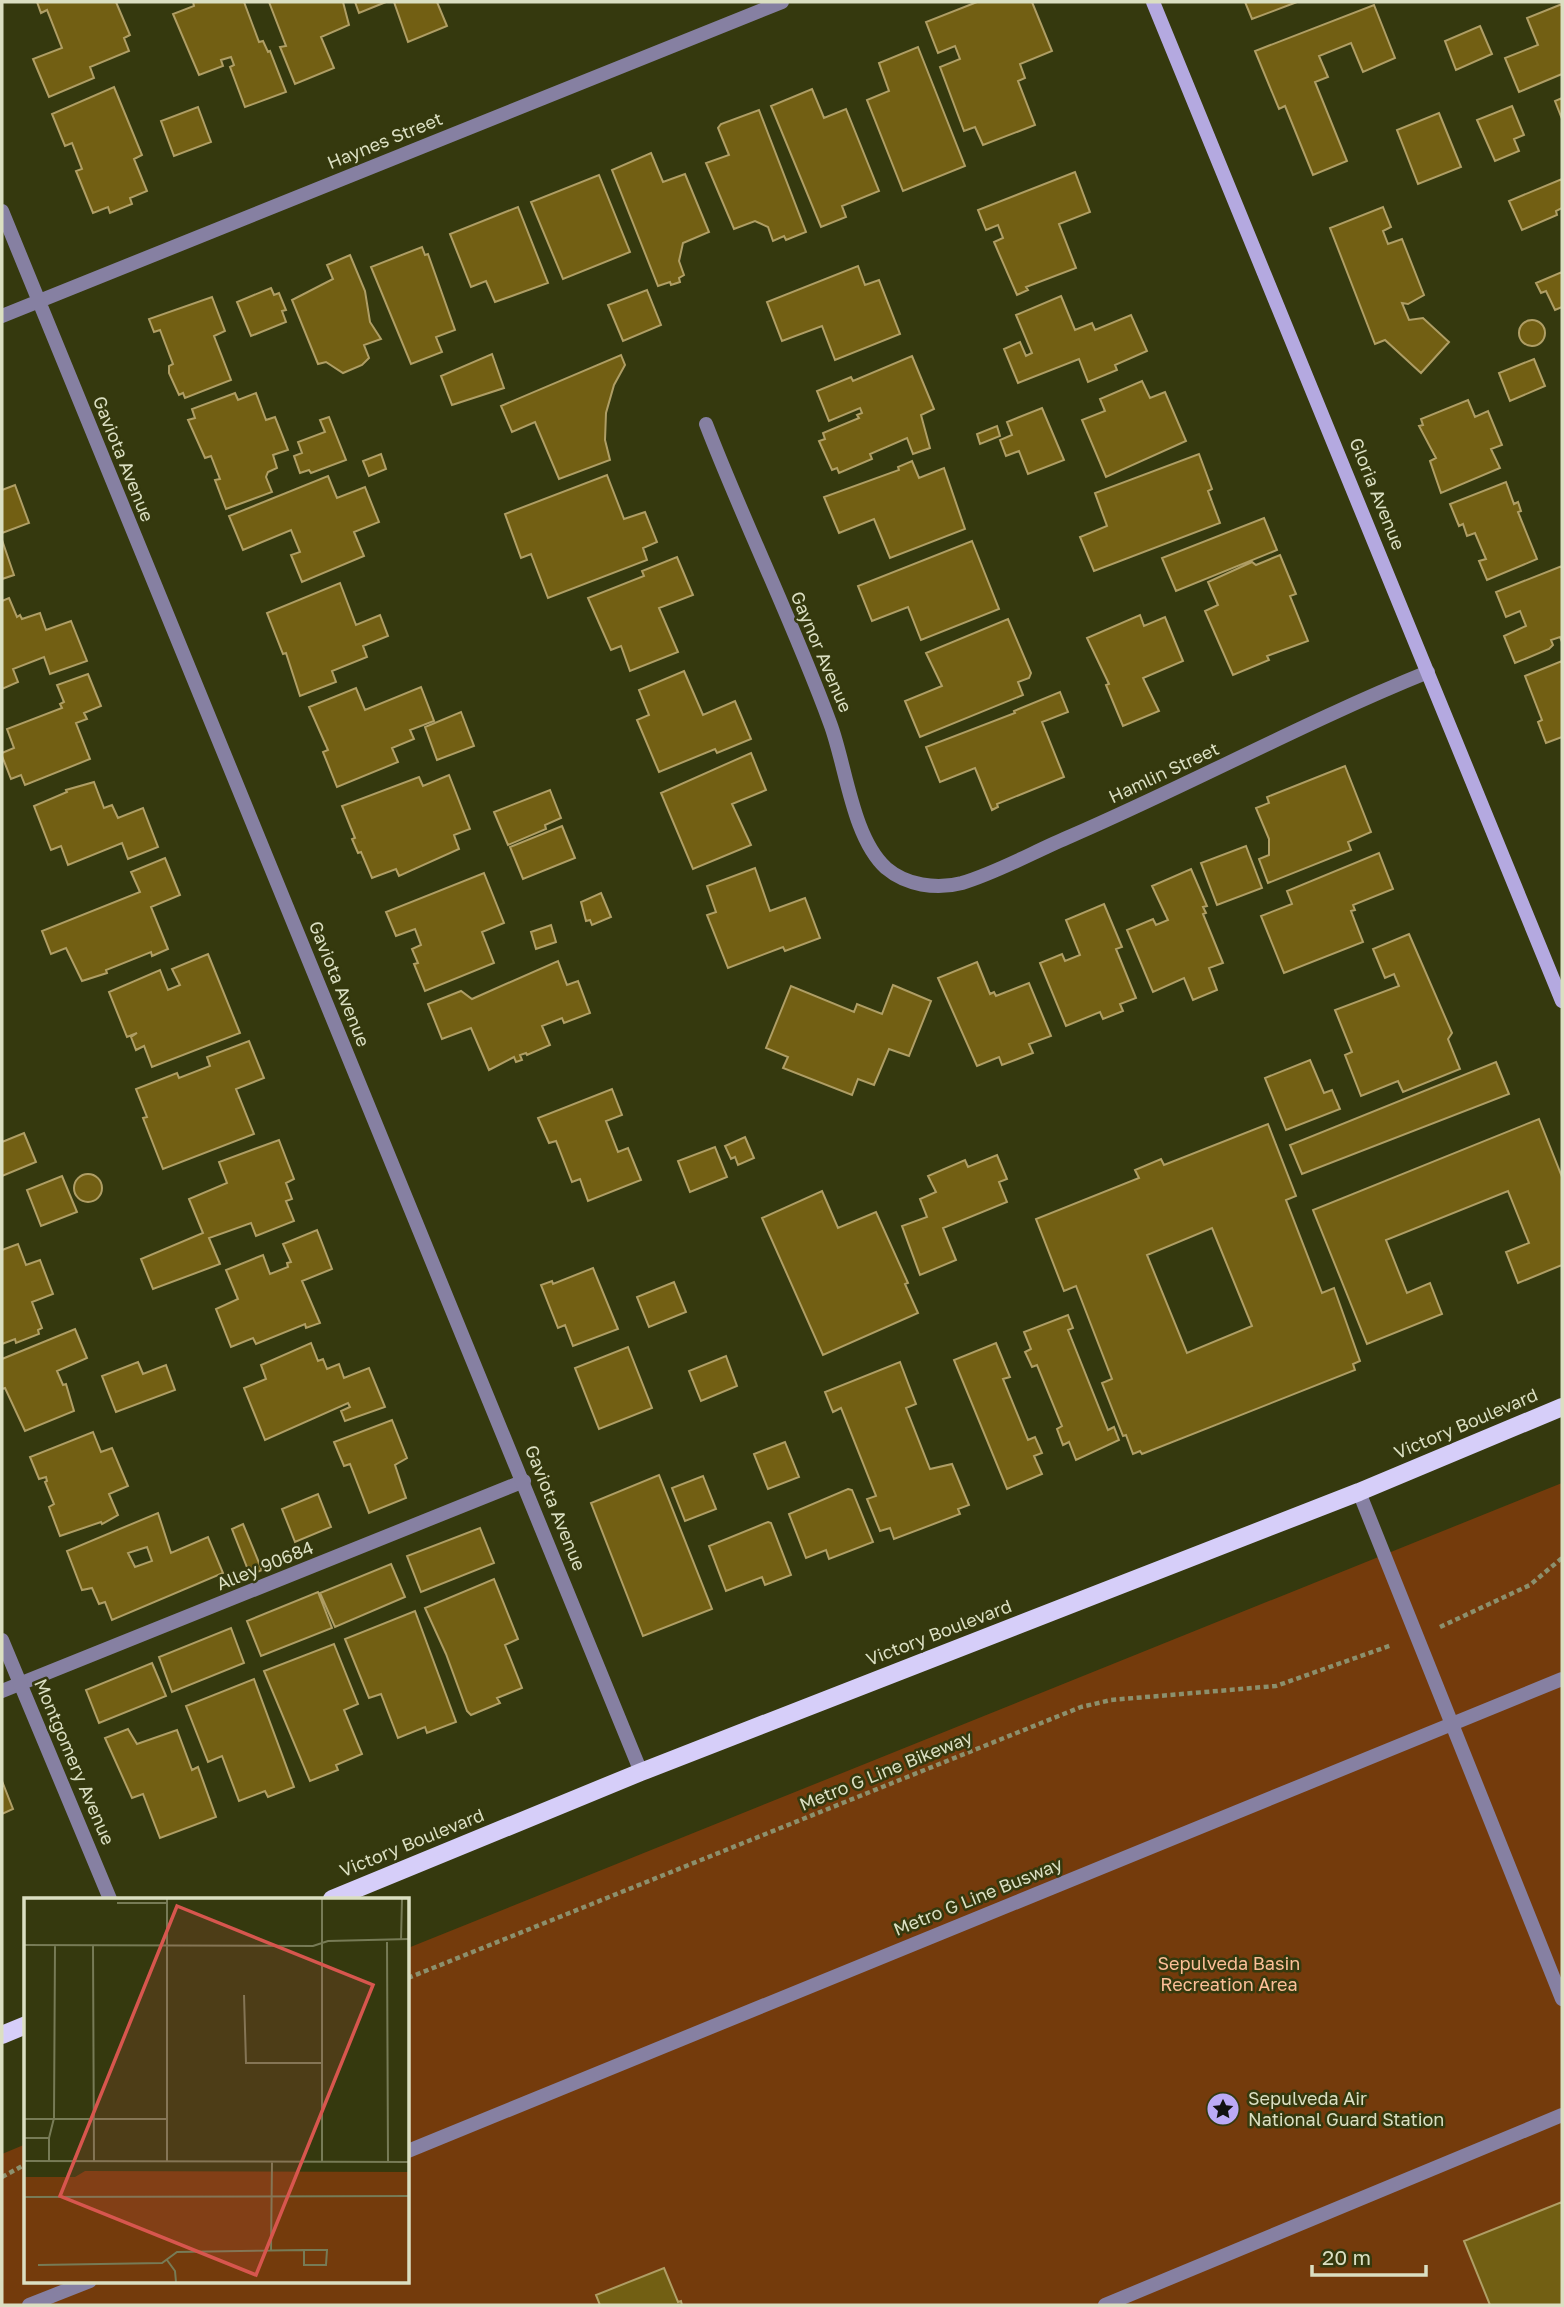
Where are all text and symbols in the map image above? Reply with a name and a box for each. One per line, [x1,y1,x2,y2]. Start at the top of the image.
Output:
street label: Haynes Street [324,107,445,173]
street label: Gaviota Avenue [89,393,159,525]
street label: Gloria Avenue [1345,434,1410,553]
street label: Gaynor Avenue [786,588,857,716]
street label: Hamlin Street [1105,737,1222,807]
street label: Gaviota Avenue [305,918,375,1050]
street label: Victory Boulevard [1390,1383,1541,1463]
street label: Gaviota Avenue [521,1442,591,1574]
street label: Alley 90684 [213,1536,316,1594]
street label: Victory Boulevard [863,1594,1014,1670]
street label: Montgomery Avenue [30,1675,120,1848]
street label: Metro G Line Bikeway [796,1725,975,1815]
street label: Victory Boulevard [336,1803,487,1881]
street label: Metro G Line Busway [890,1852,1065,1940]
inset map [24,1898,410,2282]
park label: Sepulveda Basin Recreation Area [1158,1952,1300,1995]
place label: Sepulveda Air National Guard Station [1248,2087,1444,2130]
place icon: Sepulveda Air National Guard Station [1204,2090,1242,2128]
scale bar [1312,2234,1426,2278]
text: 20 m [1322,2244,1371,2270]

